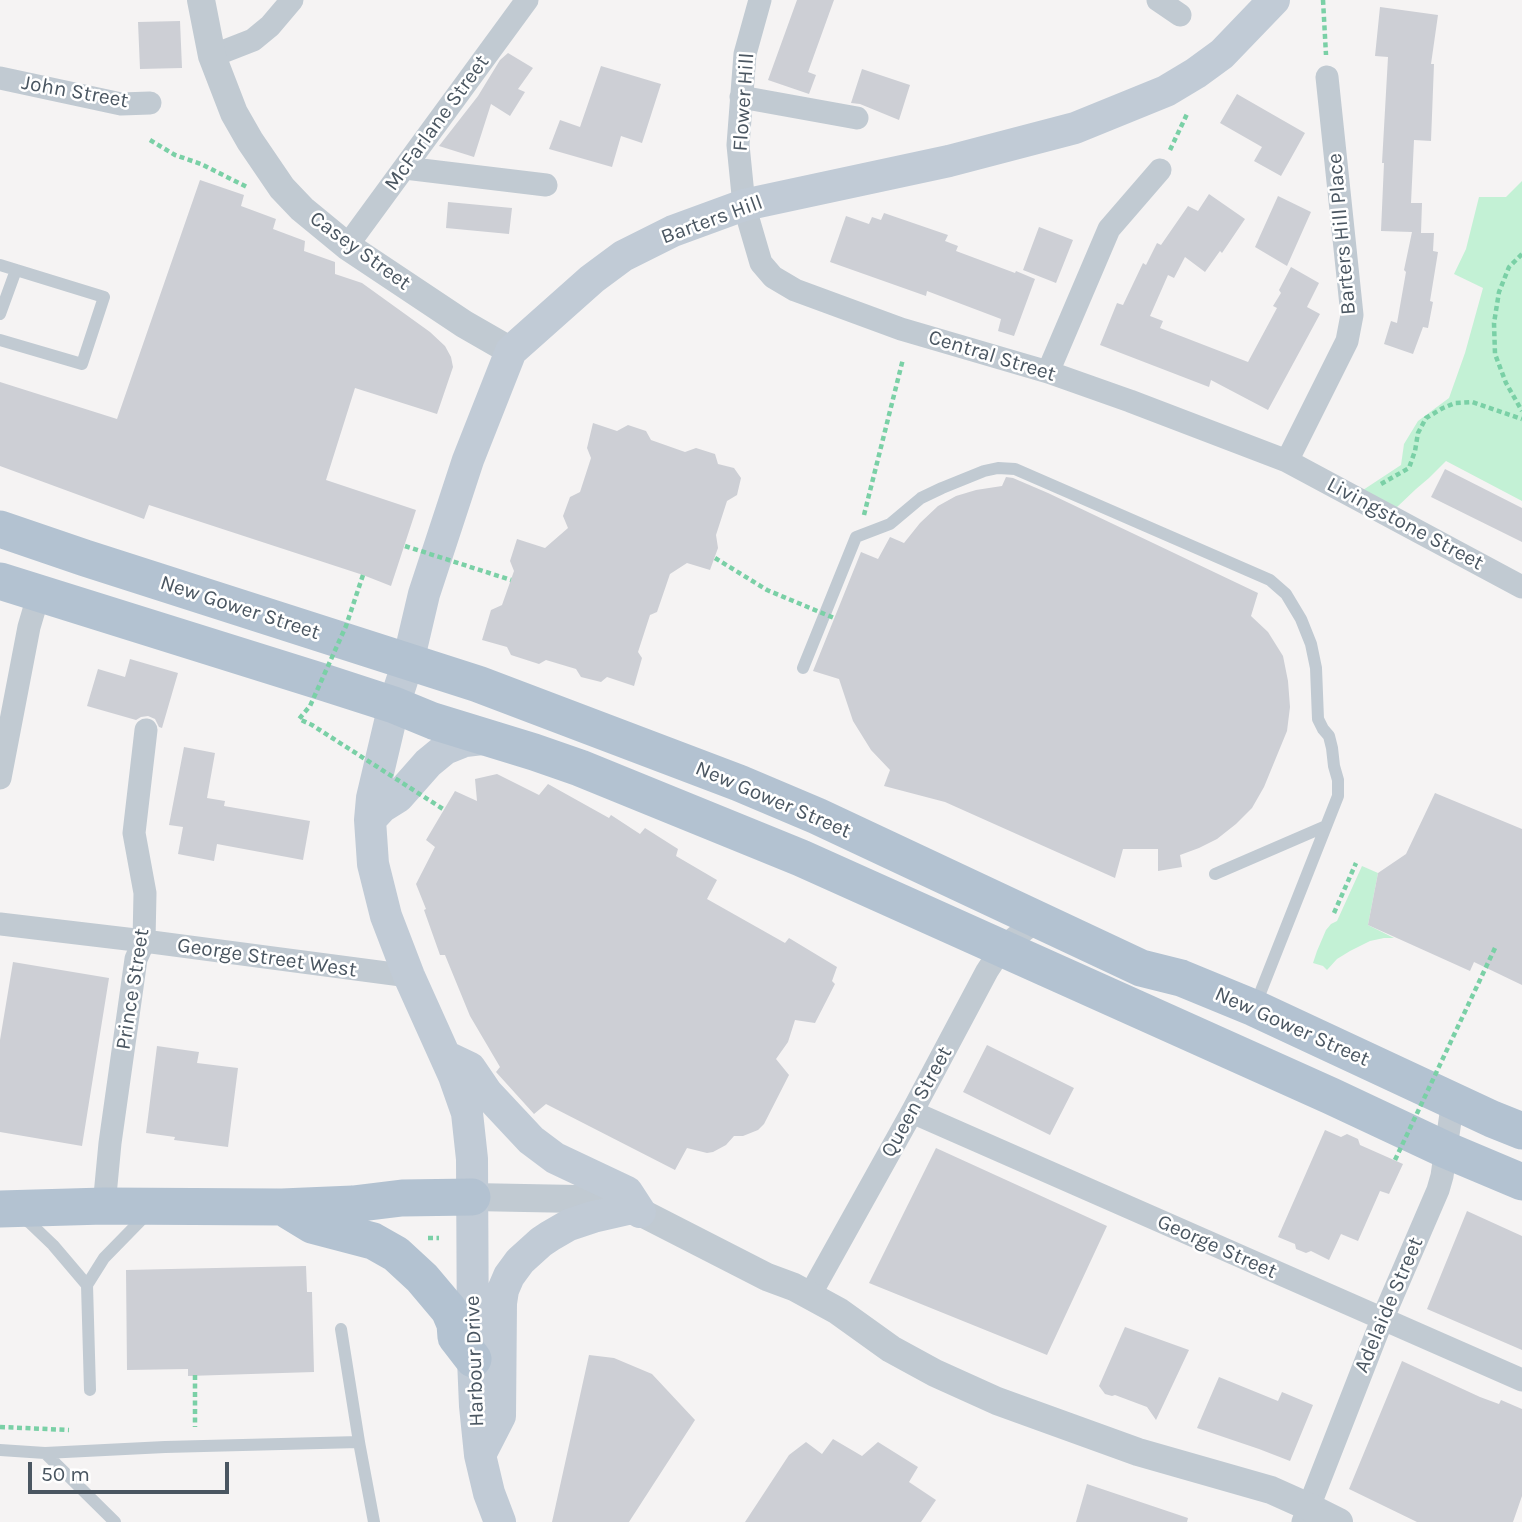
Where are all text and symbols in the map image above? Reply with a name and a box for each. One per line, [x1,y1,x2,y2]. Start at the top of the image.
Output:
street label: McFarlane Street [379,50,495,196]
street label: Flower Hill [728,52,760,152]
street label: John Street [20,70,130,114]
street label: Barters Hill Place [1322,152,1362,316]
street label: Barters Hill [658,190,766,250]
street label: Casey Street [305,206,415,296]
street label: Central Street [925,325,1059,387]
street label: Livingstone Street [1322,472,1488,576]
street label: New Gower Street [157,570,323,646]
street label: New Gower Street [691,756,855,844]
street label: Prince Street [111,927,155,1051]
street label: George Street West [176,933,358,983]
street label: New Gower Street [1211,982,1373,1072]
street label: Queen Street [876,1042,958,1162]
street label: George Street [1153,1209,1281,1285]
street label: Adelaide Street [1349,1233,1429,1377]
street label: Harbour Drive [460,1295,490,1427]
scale bar [32,1448,233,1492]
text: 50 m [41,1462,90,1486]

